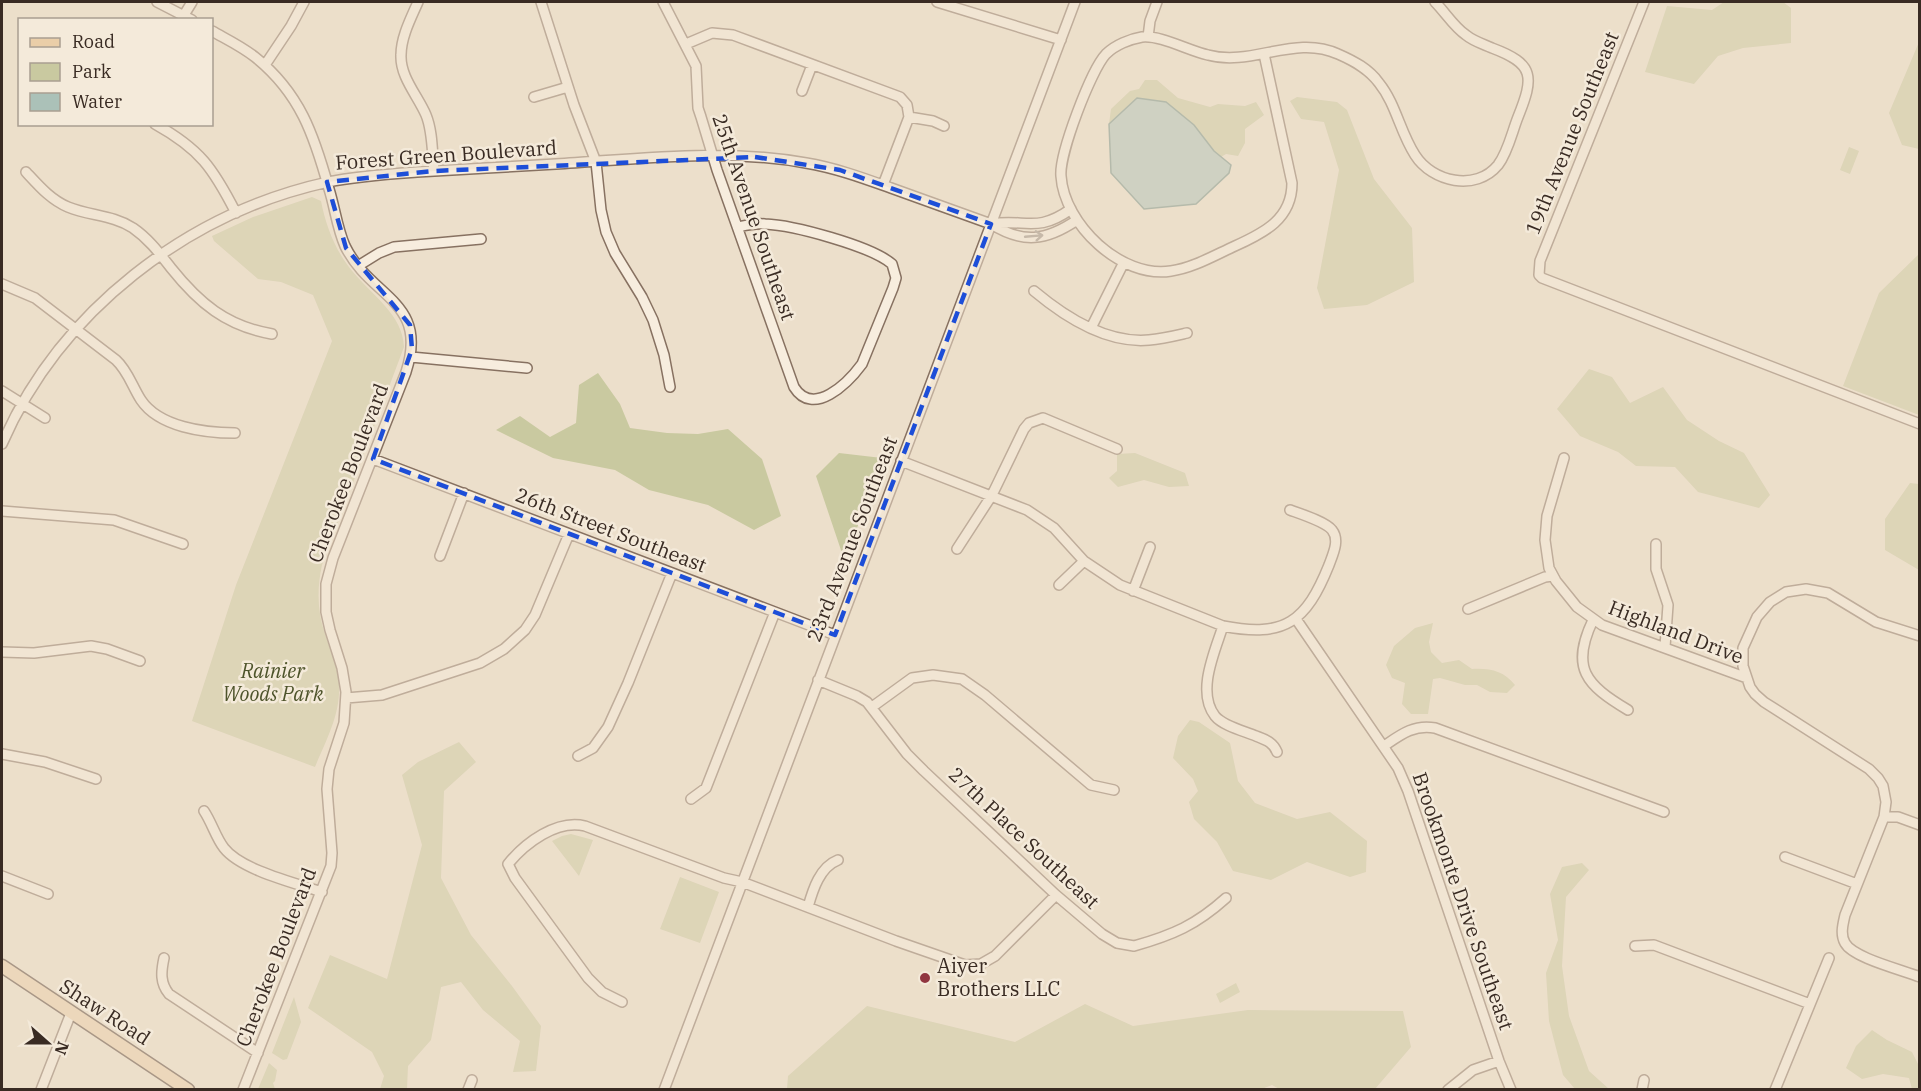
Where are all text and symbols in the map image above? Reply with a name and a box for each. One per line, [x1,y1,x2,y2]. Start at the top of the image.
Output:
legend [18,18,213,126]
street label: 19th Avenue Southeast [1518,27,1625,238]
text: Road [72,30,115,53]
text: Park [72,60,112,83]
text: Water [72,90,122,113]
street label: 25th Avenue Southeast [706,110,802,324]
street label: Forest Green Boulevard [334,133,558,176]
one-way arrow [1024,230,1044,241]
street label: Cherokee Boulevard [301,379,394,566]
street label: 23rd Avenue Southeast [800,432,903,645]
street label: 26th Street Southeast [512,481,711,578]
street label: Highland Drive [1605,593,1747,670]
park label: Rainier Woods Park [222,657,324,707]
street label: 27th Place Southeast [943,761,1105,915]
street label: Brookmonte Drive Southeast [1407,768,1520,1033]
street label: Cherokee Boulevard [229,863,322,1050]
place label: Aiyer Brothers LLC [937,952,1061,1002]
marker: Aiyer Brothers LLC [918,971,932,985]
street label: Shaw Road [55,972,156,1051]
north arrow [18,1013,78,1073]
text: N [50,1039,74,1058]

